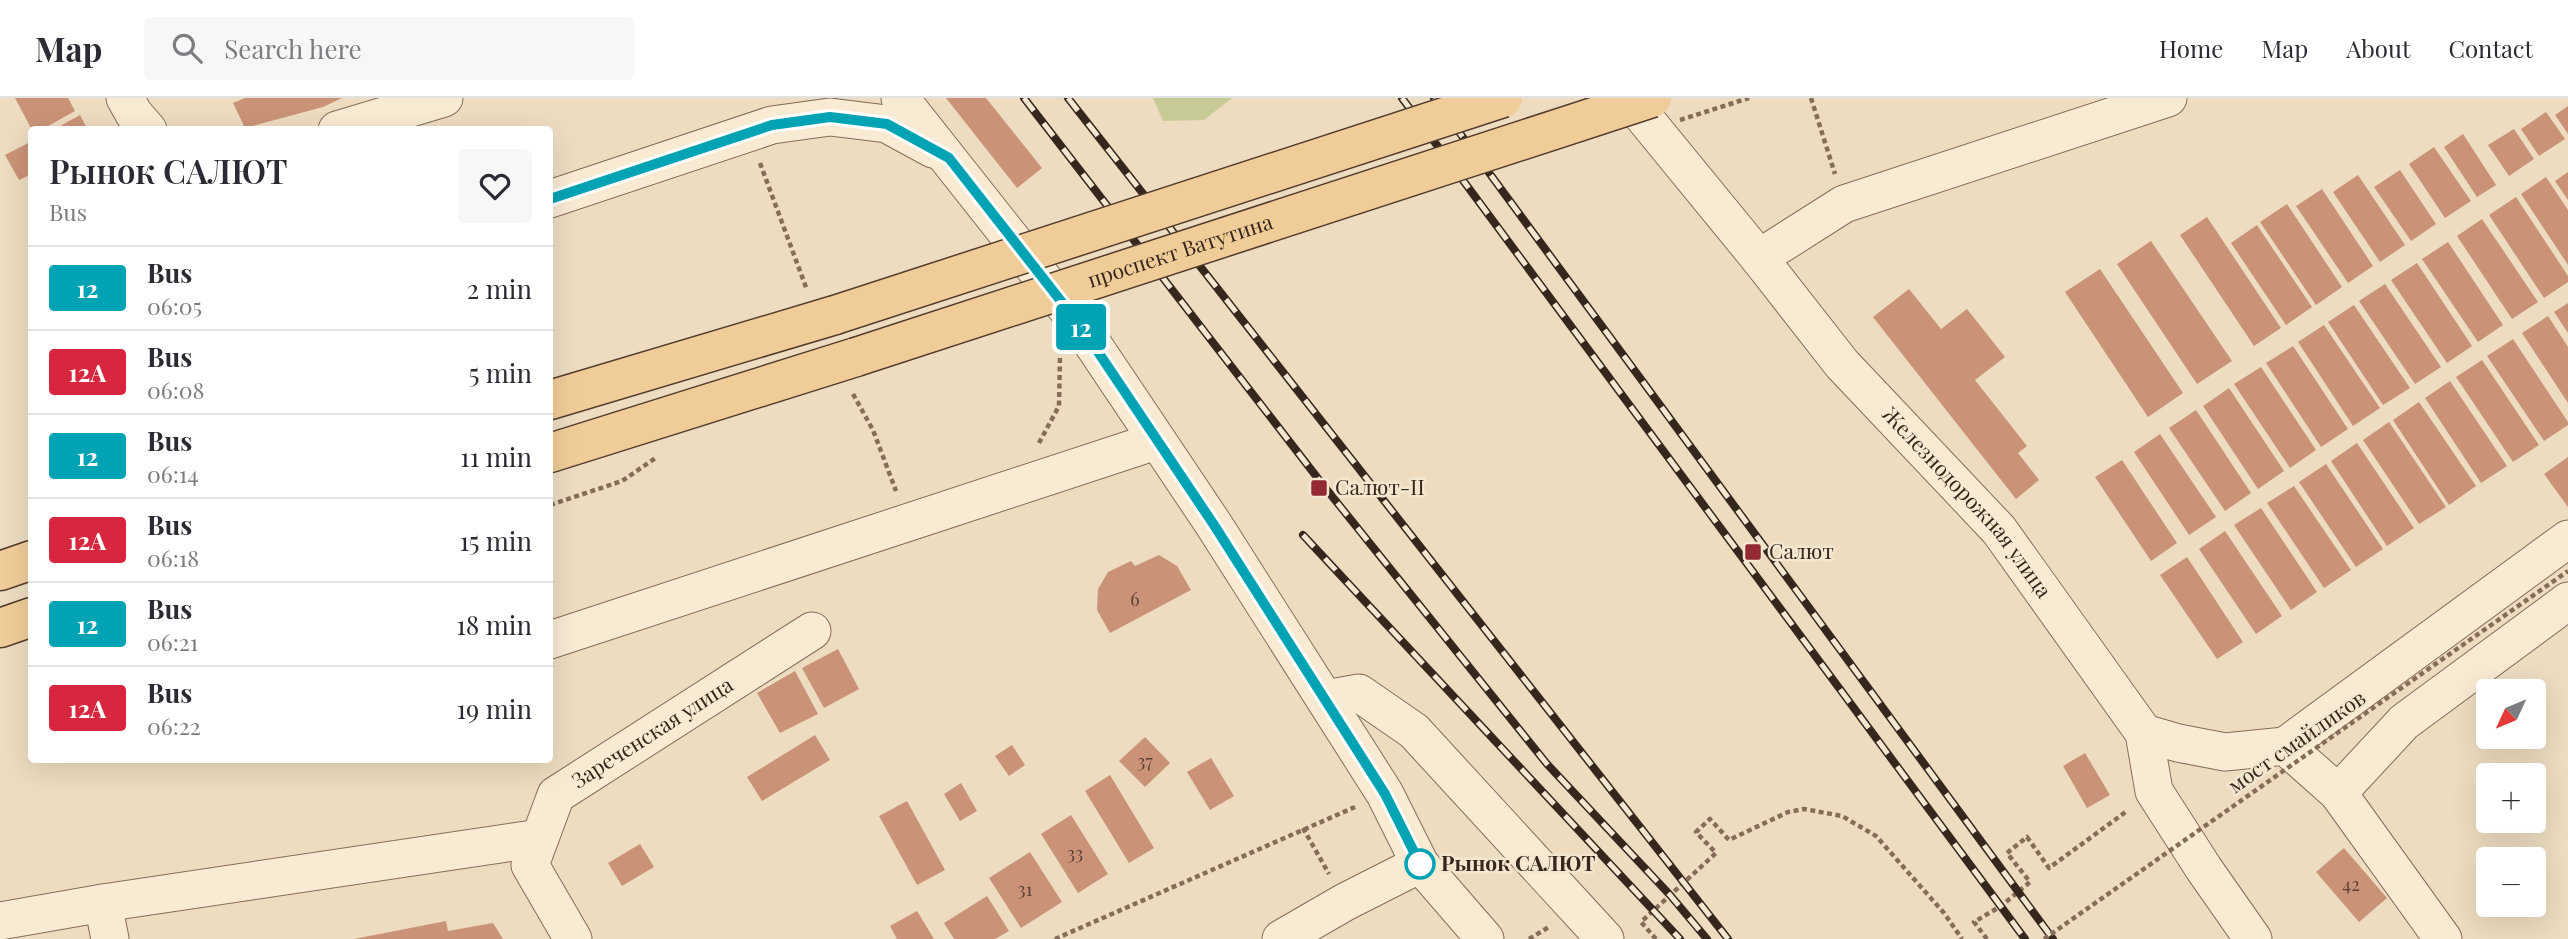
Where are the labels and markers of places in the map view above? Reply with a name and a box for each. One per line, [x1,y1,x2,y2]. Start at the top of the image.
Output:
place label: Салют-II [1335,472,1425,500]
marker: Салют-II [1309,478,1329,498]
place label: Салют [1769,536,1834,564]
marker: Салют [1743,542,1763,562]
place label: Рынок САЛЮТ [1441,848,1596,876]
marker: Рынок САЛЮТ [1405,849,1435,879]

